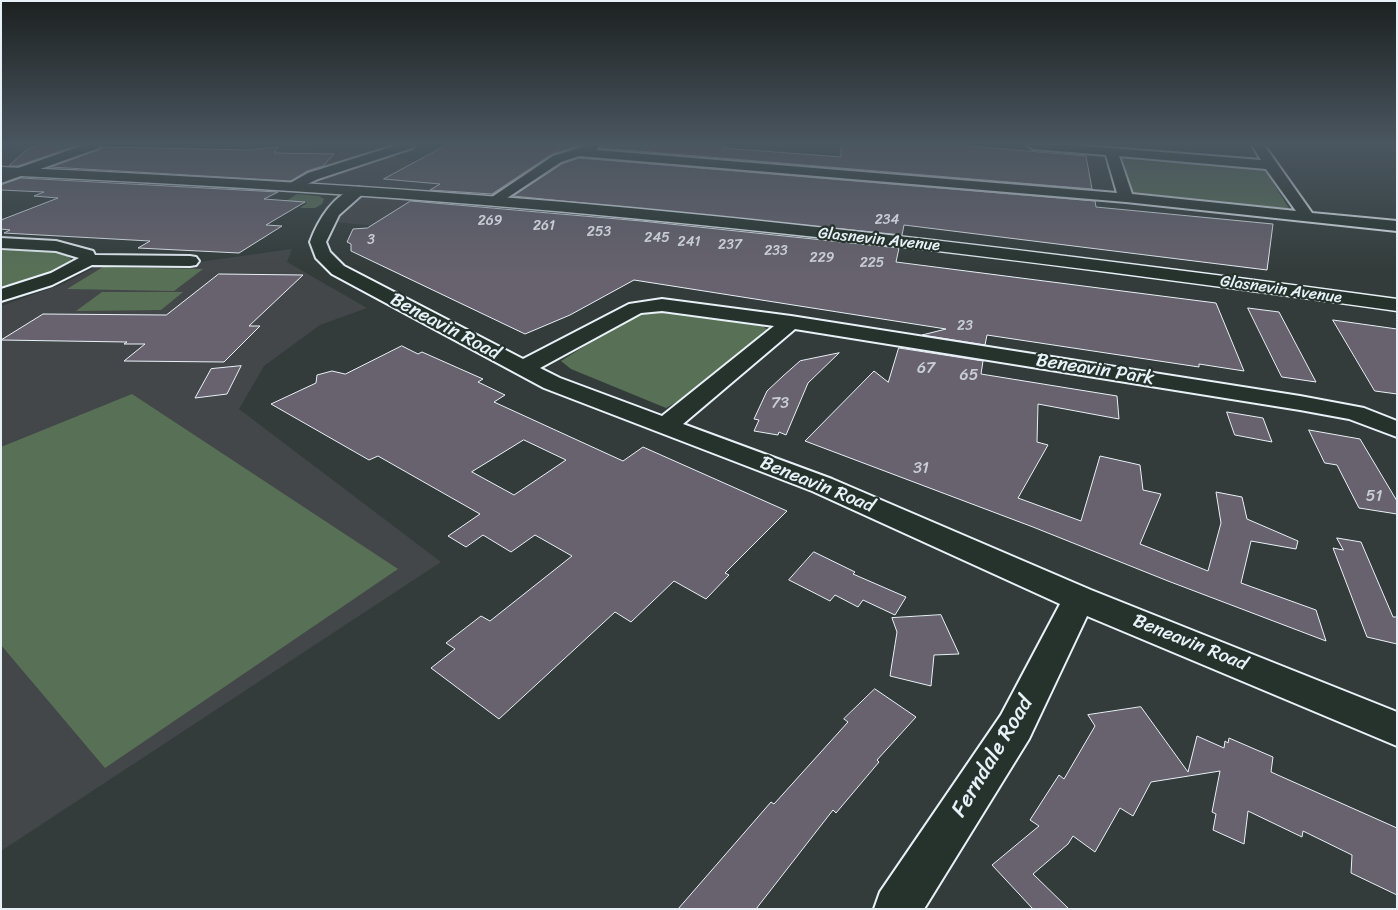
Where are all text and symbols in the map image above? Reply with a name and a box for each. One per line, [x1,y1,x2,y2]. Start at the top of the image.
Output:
house number: 234 [875,212,899,228]
house number: 269 [478,213,502,229]
house number: 261 [533,218,555,234]
house number: 253 [587,224,611,240]
street label: Glasnevin Avenue [817,224,941,256]
house number: 245 [644,230,670,246]
house number: 3 [367,232,375,248]
house number: 241 [678,234,700,250]
house number: 237 [718,237,742,253]
house number: 233 [764,243,788,259]
house number: 229 [810,250,834,266]
house number: 225 [860,255,884,271]
street label: Glasnevin Avenue [1219,272,1343,308]
street label: Beneavin Road [386,288,504,366]
house number: 23 [957,318,973,334]
street label: Beneavin Park [1034,349,1156,391]
house number: 67 [917,359,935,379]
house number: 65 [960,366,978,386]
house number: 73 [771,394,789,414]
street label: Beneavin Road [756,452,878,518]
house number: 31 [913,459,929,479]
house number: 51 [1366,487,1382,507]
street label: Beneavin Road [1129,610,1251,676]
street label: Ferndale Road [947,692,1039,822]

